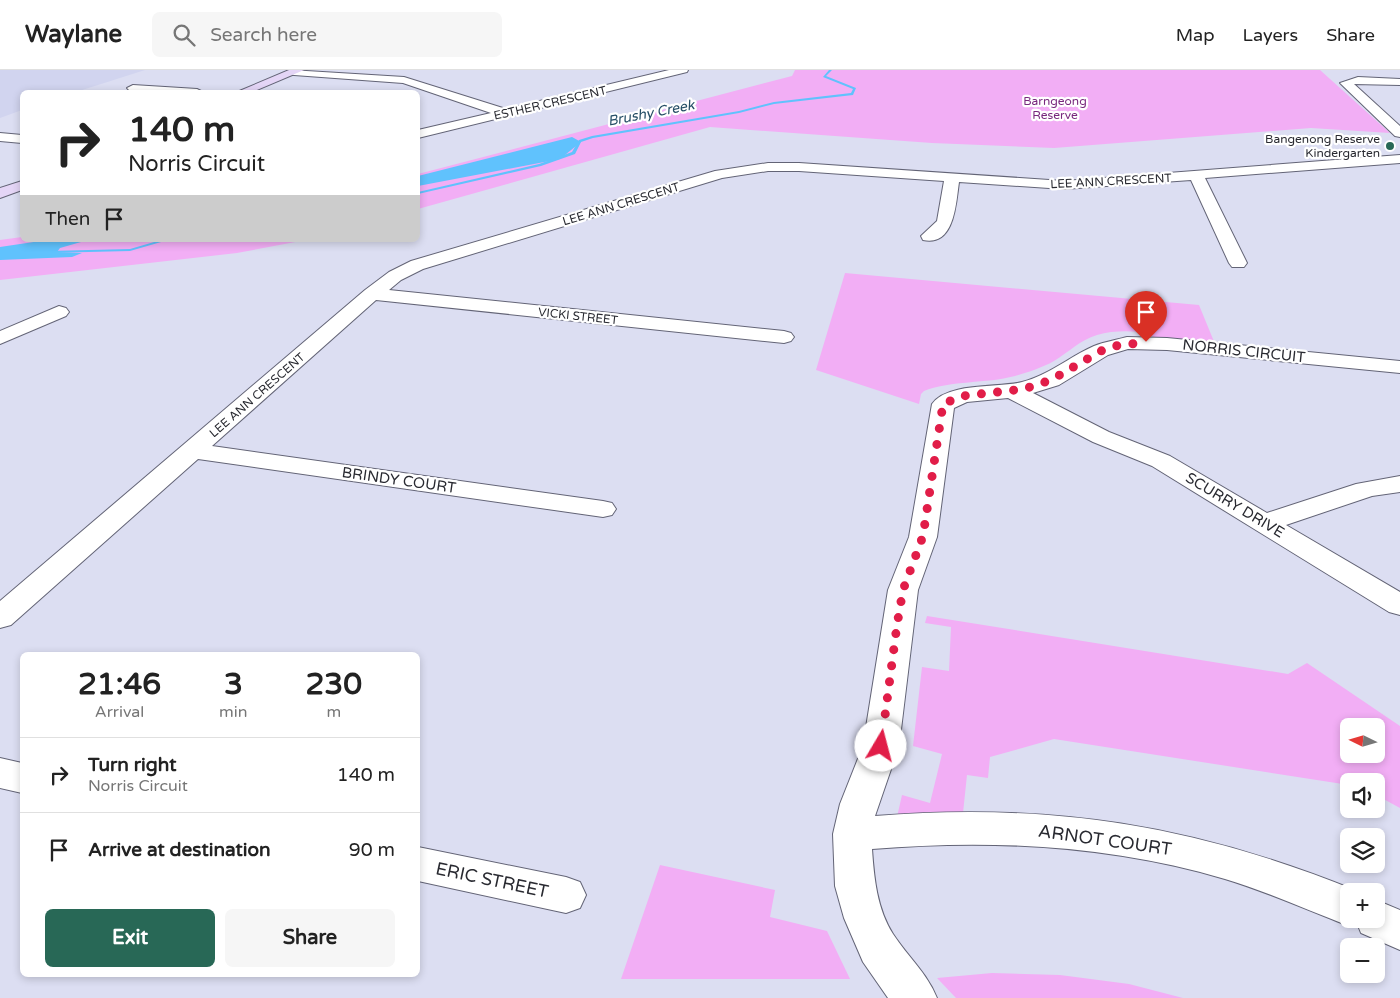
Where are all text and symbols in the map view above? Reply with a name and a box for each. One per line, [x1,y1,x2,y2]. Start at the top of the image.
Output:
search box [152,12,502,57]
text: Waylane [25,20,122,49]
icon: search [170,21,198,49]
text: Search here [210,24,317,46]
text: Map [1176,24,1215,46]
text: Layers [1243,24,1298,46]
text: Share [1326,24,1375,46]
street label: ESTHER CRESCENT [492,83,608,123]
park label: Barngeong Reserve [1023,94,1087,122]
water label: Brushy Creek [606,96,697,130]
text: 140 m [128,109,235,151]
icon: right [45,110,110,175]
place label: Bangenong Reserve Kindergarten [1265,132,1380,160]
marker: Bangenong Reserve Kindergarten [1384,140,1396,152]
text: Norris Circuit [128,151,265,177]
street label: LEE ANN CRESCENT [1050,171,1173,191]
street label: LEE ANN CRESCENT [561,179,682,228]
icon: arrive [100,205,128,233]
text: Then [45,208,90,230]
pin [1125,291,1167,342]
icon: arrive [1132,298,1160,326]
street label: VICKI STREET [537,305,619,327]
street label: NORRIS CIRCUIT [1182,336,1306,366]
street label: LEE ANN CRESCENT [207,349,308,440]
street label: BRINDY COURT [341,463,457,497]
street label: SCURRY DRIVE [1182,468,1288,542]
text: 21:46 [78,666,161,703]
text: 3 [224,666,243,703]
text: 230 [306,666,362,703]
text: Arrival [95,702,144,722]
text: min [219,702,248,722]
text: m [326,702,341,722]
north arrow [1340,718,1385,762]
map controls [1340,718,1385,983]
position arrow [854,719,906,771]
text: Turn right [88,754,176,776]
icon: right [45,761,73,789]
text: 140 m [337,764,395,786]
button: sound [1340,773,1385,818]
text: Norris Circuit [88,776,188,796]
street label: ARNOT COURT [1037,820,1173,860]
button: layers [1340,828,1385,873]
icon: arrive [45,836,73,864]
text: Arrive at destination [88,839,271,861]
text: 90 m [349,839,395,861]
street label: ERIC STREET [434,857,550,903]
button: + [1340,883,1385,928]
button: Exit [45,909,215,967]
button: Share [225,909,395,967]
button: − [1340,938,1385,983]

